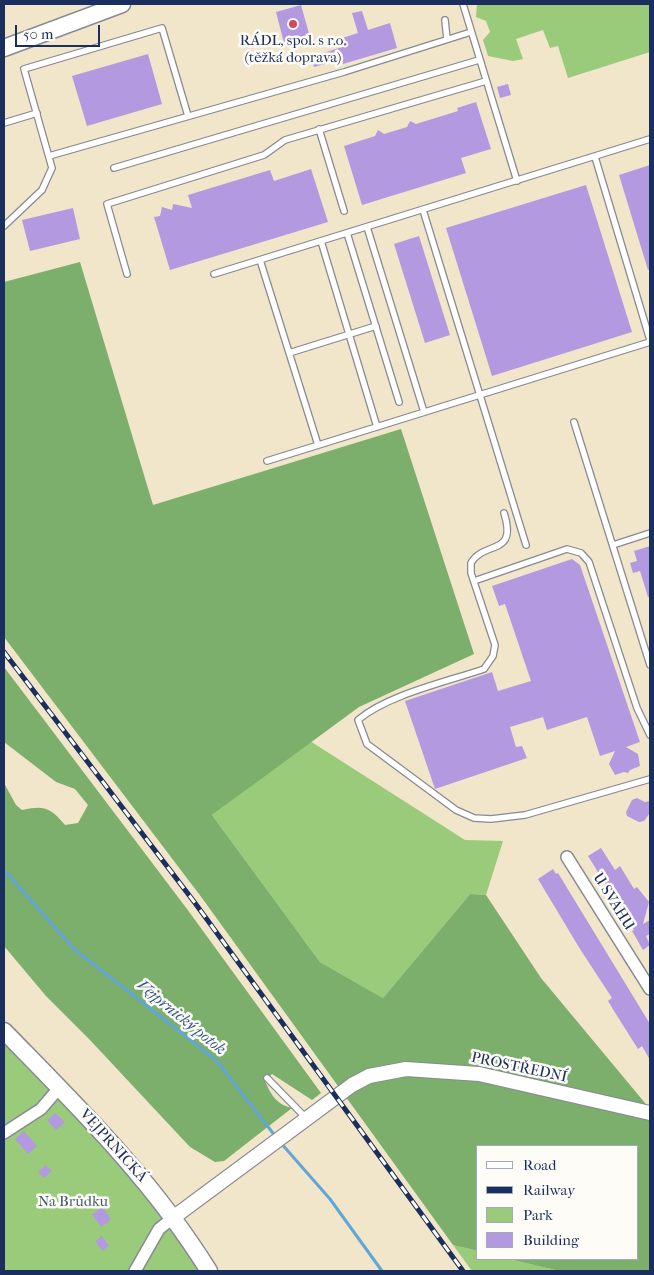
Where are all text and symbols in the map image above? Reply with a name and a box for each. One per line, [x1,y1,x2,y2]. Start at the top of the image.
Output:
scale bar [18,15,102,47]
marker: RÁDL, spol. s r.o. (těžká doprava) [287,18,299,30]
text: 50 m [23,25,53,43]
place label: RÁDL, spol. s r.o. (těžká doprava) [240,32,346,67]
street label: U SVAHU [588,870,638,934]
water label: Vejprnický potok [133,976,229,1060]
street label: PROSTŘEDNÍ [469,1049,569,1087]
street label: VEJPRNICKÁ [75,1106,151,1186]
legend [477,1145,639,1260]
text: Road [523,1156,556,1174]
text: Railway [523,1181,575,1199]
park label: Na Brůdku [38,1193,108,1211]
text: Park [523,1206,553,1224]
text: Building [523,1231,579,1249]

